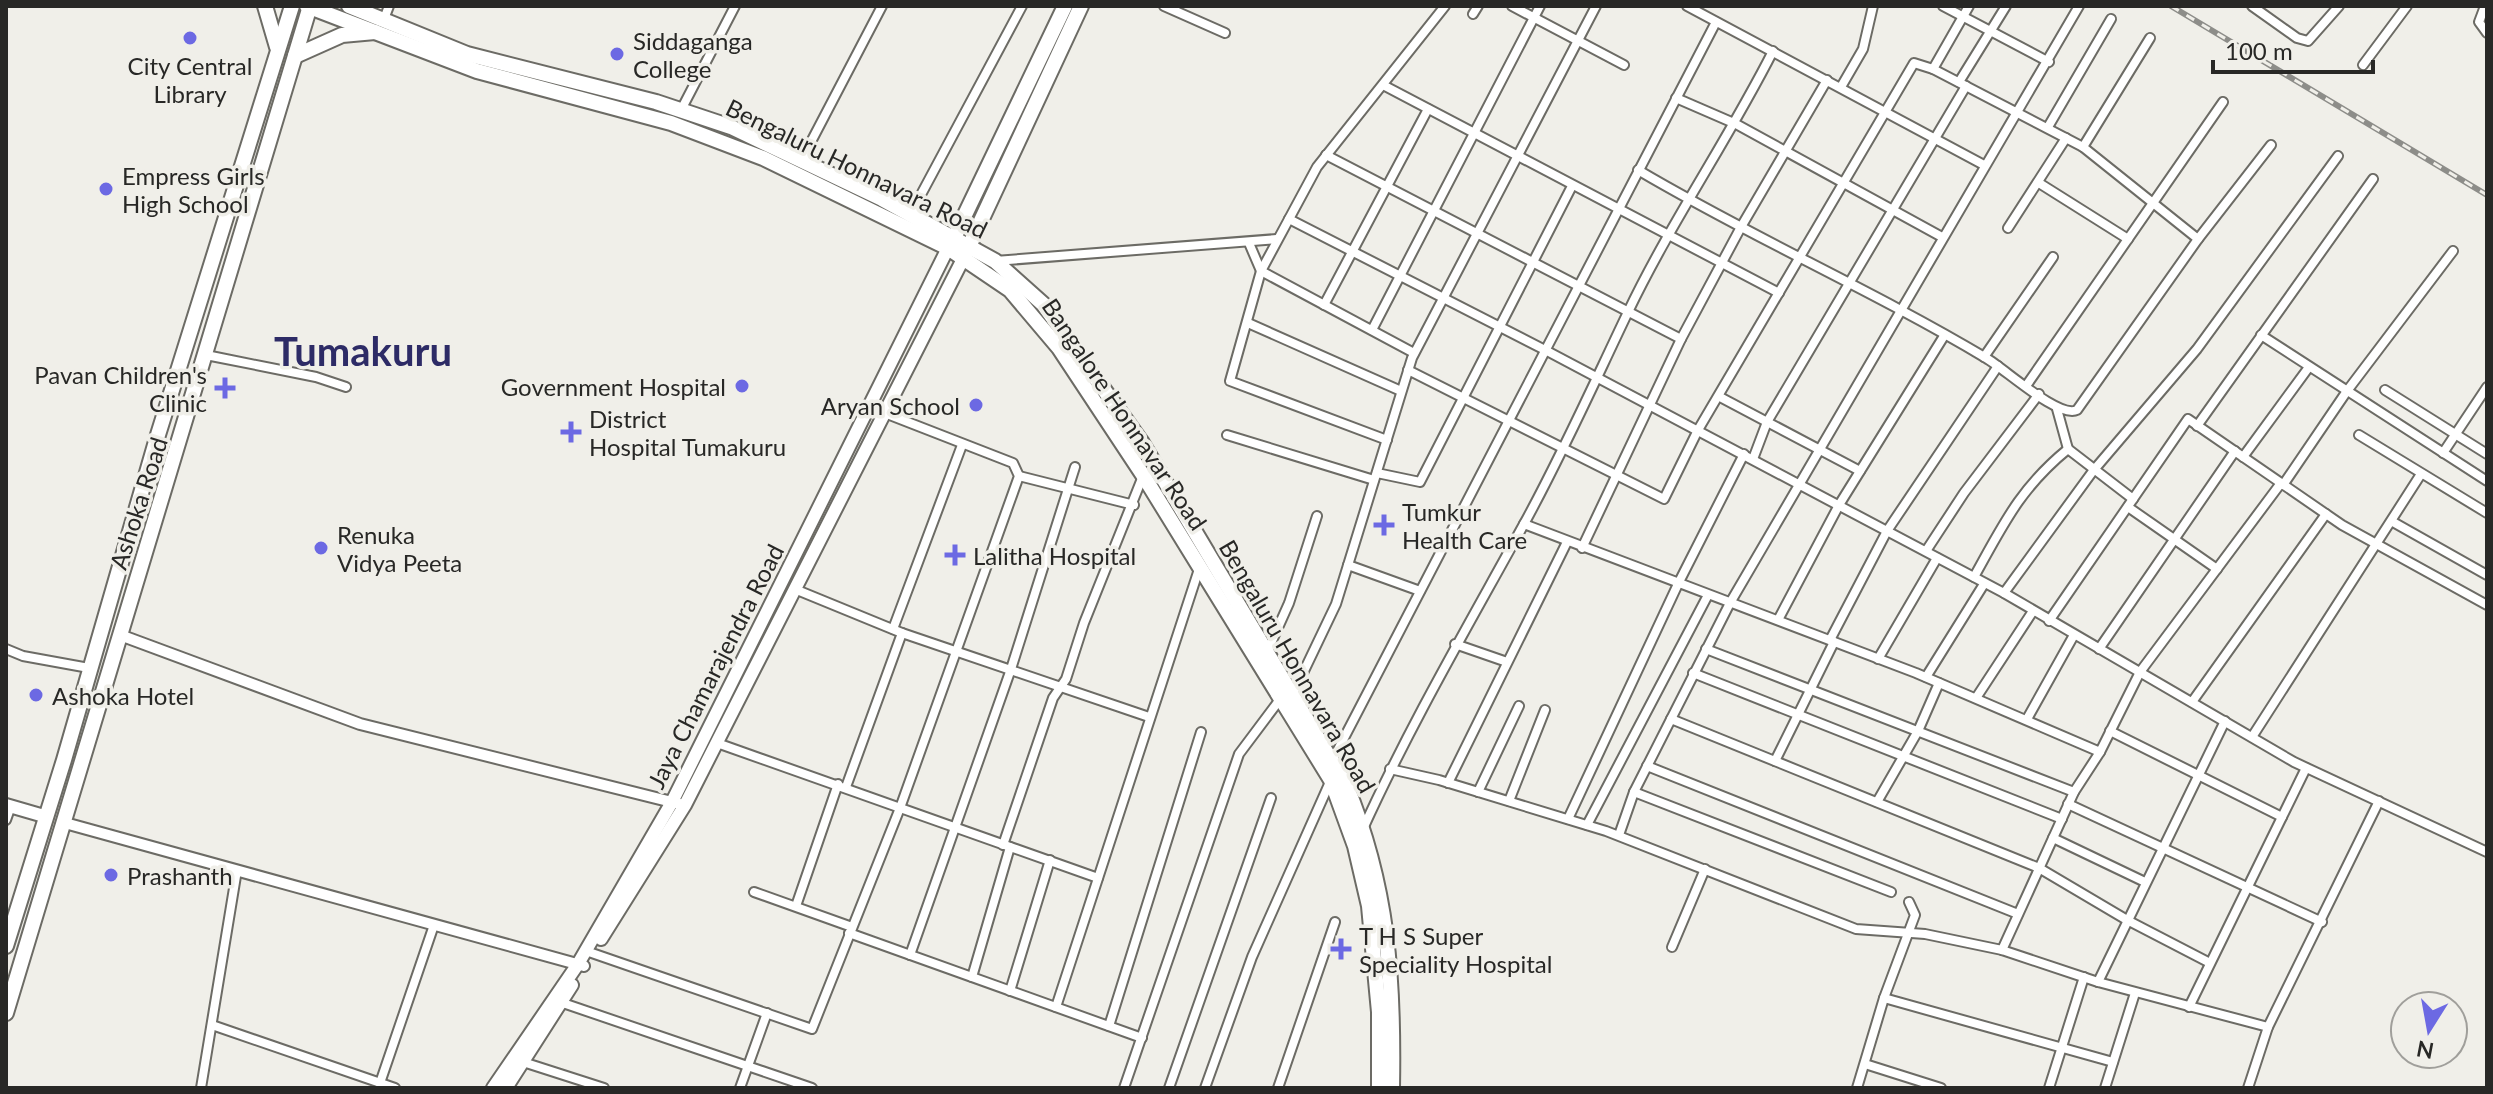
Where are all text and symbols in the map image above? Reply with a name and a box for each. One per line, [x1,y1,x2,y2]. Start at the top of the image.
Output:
scale bar [2213,24,2373,74]
place label: Siddaganga College [633,26,753,83]
marker: City Central Library [181,29,199,47]
text: 100 m [2225,36,2293,65]
marker: Siddaganga College [608,45,626,63]
place label: City Central Library [128,51,252,108]
street label: Bengaluru Honnavara Road [722,92,992,244]
place label: Empress Girls High School [122,161,265,218]
marker: Empress Girls High School [97,180,115,198]
street label: Bangalore Honnavar Road [1037,293,1213,535]
district label: Tumakuru [274,327,452,375]
place label: Pavan Children's Clinic [34,360,207,417]
place label: Government Hospital [501,372,726,401]
marker: Pavan Children's Clinic [214,377,236,399]
marker: Government Hospital [733,377,751,395]
place label: Aryan School [821,391,960,420]
marker: Aryan School [967,396,985,414]
place label: District Hospital Tumakuru [589,404,786,461]
marker: District Hospital Tumakuru [560,421,582,443]
street label: Ashoka Road [103,433,173,573]
place label: Tumkur Health Care [1402,497,1527,554]
marker: Tumkur Health Care [1373,514,1395,536]
place label: Renuka Vidya Peeta [337,520,462,577]
street label: Bengaluru Honnavara Road [1214,534,1382,798]
marker: Renuka Vidya Peeta [312,539,330,557]
street label: Jaya Chamarajendra Road [641,539,789,793]
place label: Lalitha Hospital [973,541,1136,570]
marker: Lalitha Hospital [944,544,966,566]
place label: Ashoka Hotel [52,681,194,710]
marker: Ashoka Hotel [27,686,45,704]
place label: Prashanth [127,861,233,890]
marker: Prashanth [102,866,120,884]
place label: T H S Super Speciality Hospital [1359,921,1552,978]
marker: T H S Super Speciality Hospital [1330,938,1352,960]
north arrow [2389,990,2469,1070]
text: N [2414,1035,2436,1065]

